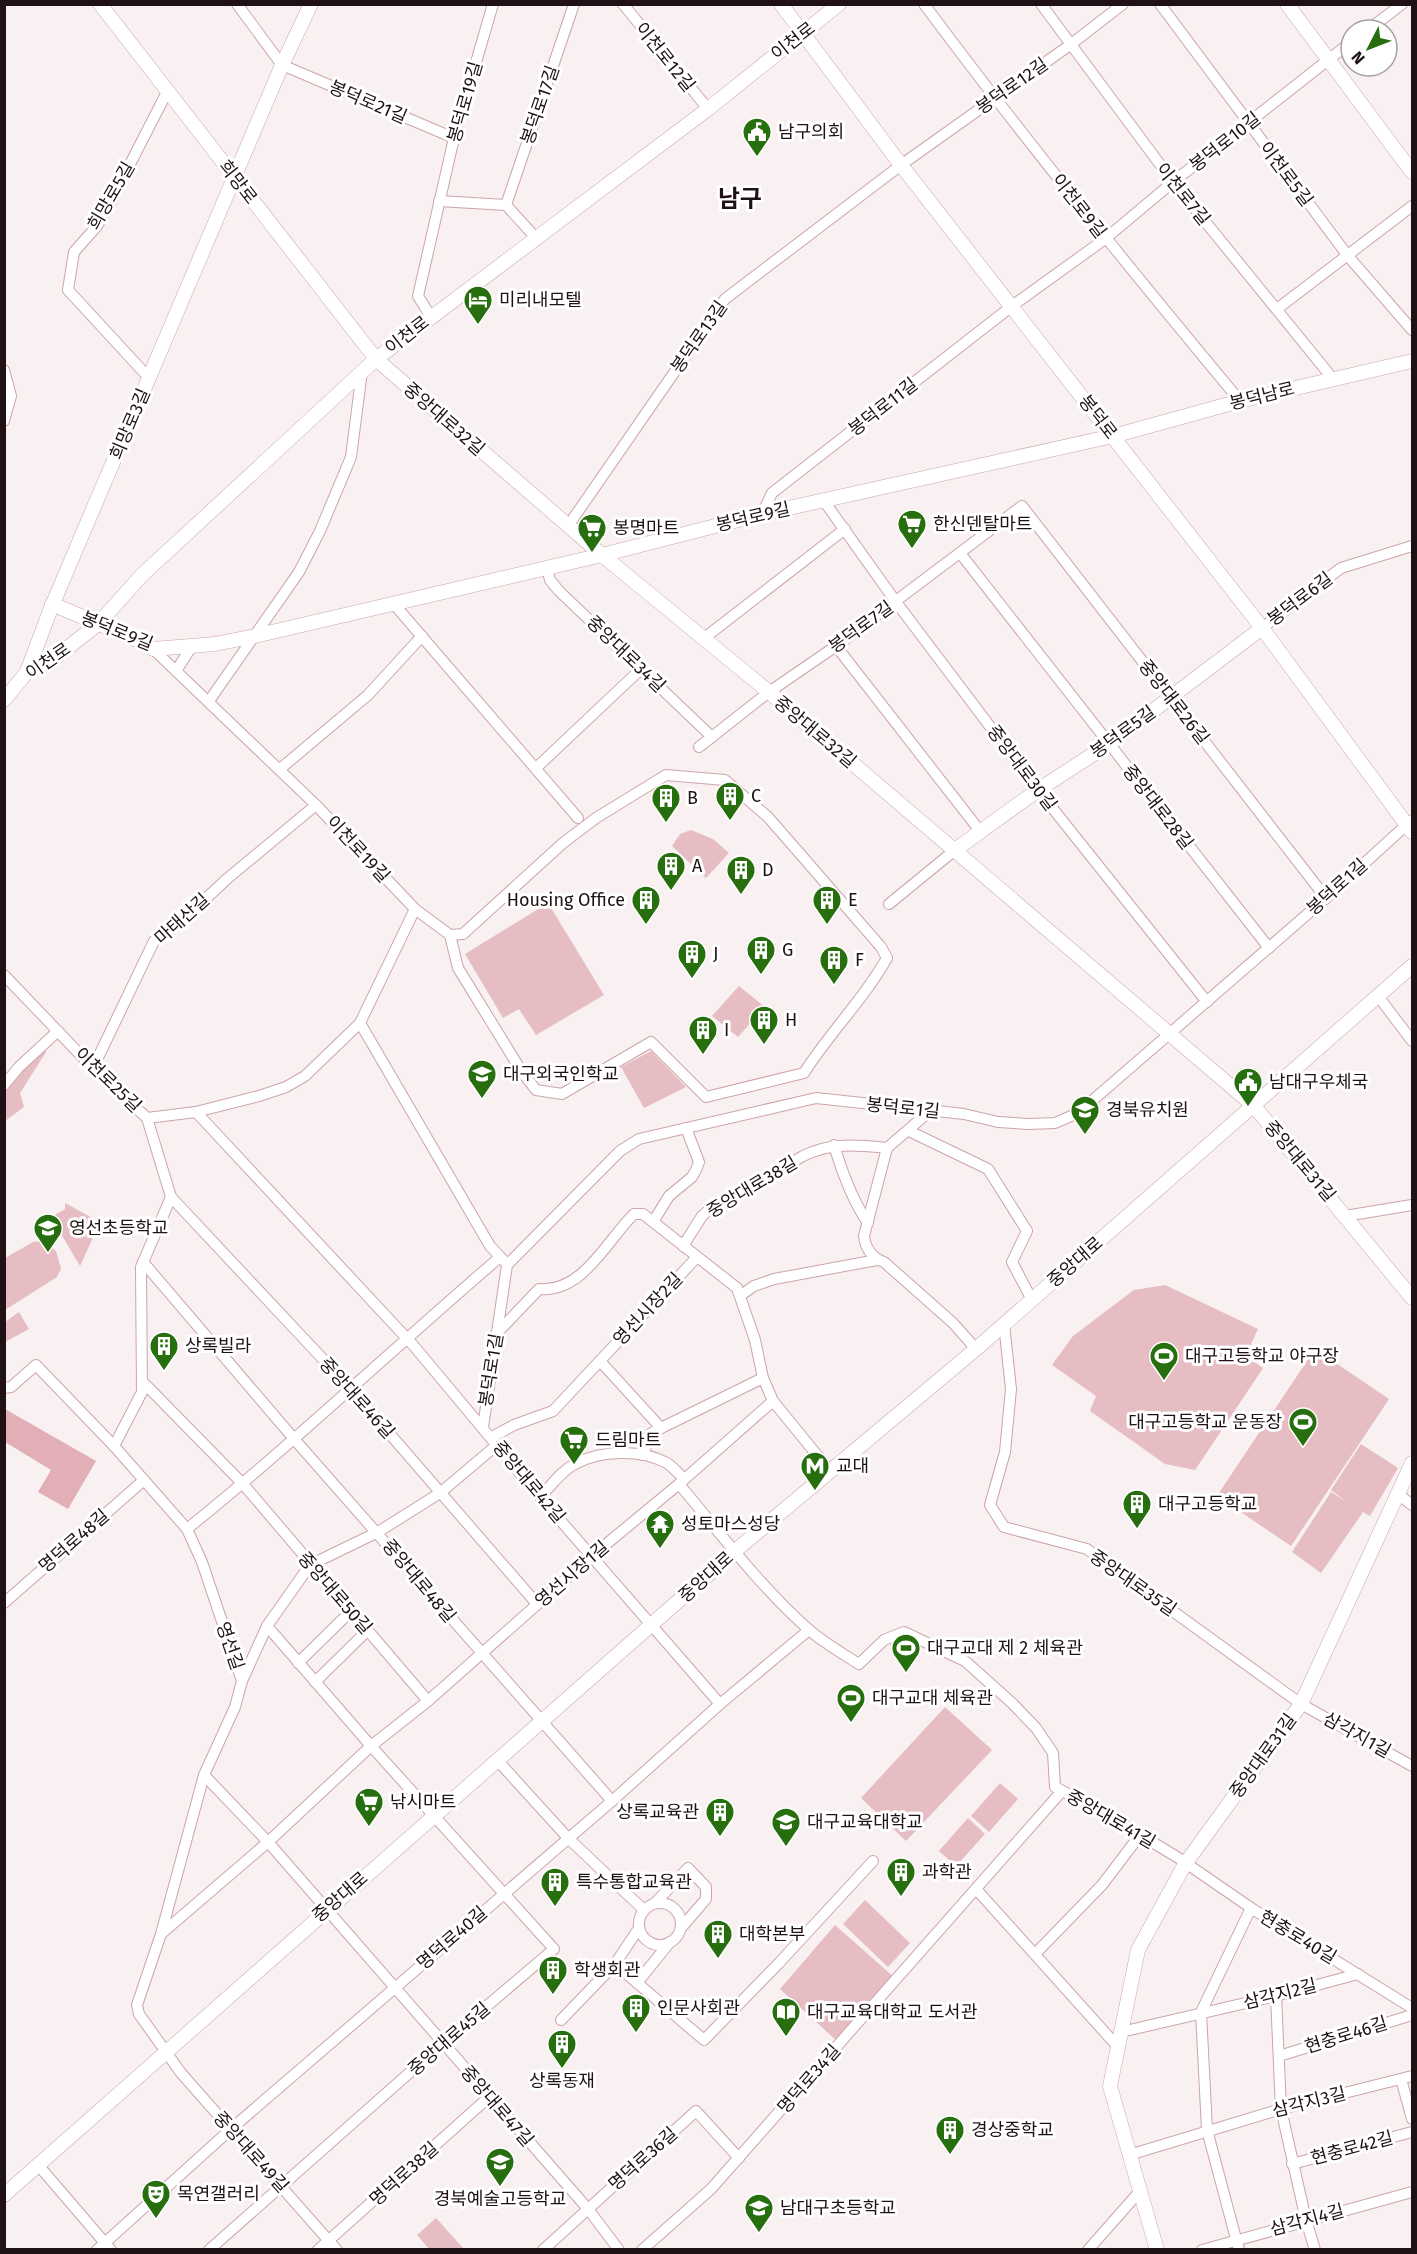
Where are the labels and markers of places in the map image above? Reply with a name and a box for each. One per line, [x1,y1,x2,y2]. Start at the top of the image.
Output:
public building icon: 남구의회 [741,116,773,158]
place label: 남구의회 [778,121,844,143]
hotel icon: 미리내모텔 [462,284,494,326]
place label: 미리내모텔 [499,289,582,311]
supermarket icon: 한신덴탈마트 [896,508,928,550]
supermarket icon: 봉명마트 [576,512,608,554]
place label: 한신덴탈마트 [933,513,1032,535]
place label: 봉명마트 [613,517,679,539]
building icon: C [714,780,746,822]
building icon: B [650,782,682,824]
place label: C [751,785,761,807]
place label: B [687,787,698,809]
building icon: A [655,850,687,892]
building icon: D [725,854,757,896]
place label: A [692,855,703,877]
place label: D [762,859,774,881]
building icon: Housing Office [630,884,662,926]
building icon: E [811,884,843,926]
place label: Housing Office [507,889,625,911]
place label: E [848,889,858,911]
building icon: G [745,934,777,976]
building icon: J [676,938,708,980]
place label: G [782,939,793,961]
place label: J [713,943,719,965]
building icon: F [818,944,850,986]
place label: F [855,949,864,971]
building icon: H [748,1004,780,1046]
place label: H [785,1009,797,1031]
building icon: I [687,1014,719,1056]
place label: I [724,1019,729,1041]
school or university icon: 대구외국인학교 [466,1058,498,1100]
place label: 대구외국인학교 [503,1063,619,1085]
public building icon: 남대구우체국 [1232,1066,1264,1108]
place label: 남대구우체국 [1269,1071,1368,1093]
school or university icon: 경북유치원 [1069,1094,1101,1136]
place label: 경북유치원 [1106,1099,1189,1121]
school or university icon: 영선초등학교 [32,1212,64,1254]
place label: 영선초등학교 [69,1217,168,1239]
building icon: 상록빌라 [148,1330,180,1372]
place label: 상록빌라 [185,1335,252,1357]
sports icon: 대구고등학교 야구장 [1148,1340,1180,1382]
place label: 대구고등학교 야구장 [1185,1345,1339,1367]
sports icon: 대구고등학교 운동장 [1287,1406,1319,1448]
place label: 대구고등학교 운동장 [1128,1411,1282,1433]
supermarket icon: 드림마트 [558,1424,590,1466]
place label: 드림마트 [595,1429,661,1451]
metro station icon: 교대 [799,1450,831,1492]
place label: 교대 [836,1455,869,1477]
building icon: 대구고등학교 [1121,1488,1153,1530]
place label: 대구고등학교 [1158,1493,1257,1515]
temple icon: 성토마스성당 [644,1508,676,1550]
place label: 성토마스성당 [681,1513,780,1535]
sports icon: 대구교대 제 2 체육관 [890,1632,922,1674]
place label: 대구교대 제 2 체육관 [927,1637,1083,1659]
sports icon: 대구교대 체육관 [835,1682,867,1724]
place label: 대구교대 체육관 [872,1687,993,1709]
supermarket icon: 낚시마트 [353,1786,385,1828]
place label: 낚시마트 [390,1791,456,1813]
building icon: 상록교육관 [704,1796,736,1838]
place label: 상록교육관 [616,1801,699,1823]
school or university icon: 대구교육대학교 [770,1806,802,1848]
place label: 대구교육대학교 [807,1811,923,1833]
building icon: 과학관 [885,1856,917,1898]
place label: 과학관 [922,1861,972,1883]
building icon: 특수통합교육관 [539,1866,571,1908]
place label: 특수통합교육관 [576,1871,692,1893]
building icon: 대학본부 [702,1918,734,1960]
place label: 대학본부 [739,1923,805,1945]
building icon: 학생회관 [537,1954,569,1996]
place label: 학생회관 [574,1959,641,1981]
building icon: 인문사회관 [620,1992,652,2034]
library icon: 대구교육대학교 도서관 [770,1996,802,2038]
place label: 인문사회관 [657,1997,740,2019]
place label: 대구교육대학교 도서관 [807,2001,978,2023]
building icon: 상록동재 [546,2028,578,2070]
place label: 상록동재 [529,2070,595,2092]
building icon: 경상중학교 [934,2114,966,2156]
place label: 경상중학교 [971,2119,1054,2141]
school or university icon: 경북예술고등학교 [484,2146,516,2188]
theatre icon: 목연갤러리 [140,2178,172,2220]
place label: 목연갤러리 [177,2183,260,2205]
place label: 경북예술고등학교 [434,2188,566,2210]
school or university icon: 남대구초등학교 [743,2192,775,2234]
place label: 남대구초등학교 [780,2197,896,2219]

